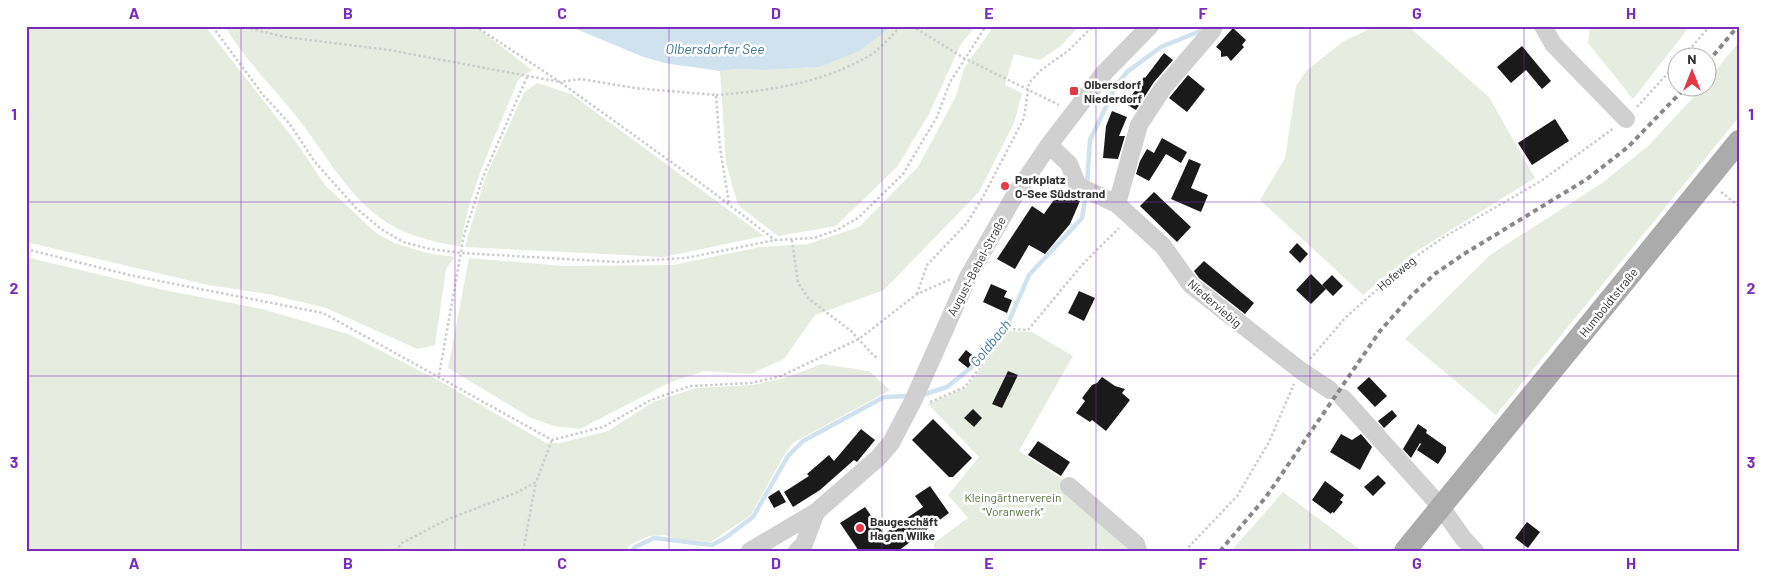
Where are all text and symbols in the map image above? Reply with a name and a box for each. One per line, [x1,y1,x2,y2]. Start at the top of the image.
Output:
text: A [129,3,140,22]
text: B [343,3,353,22]
text: C [557,3,567,22]
text: D [771,3,781,22]
text: E [984,3,994,22]
text: F [1199,3,1208,22]
text: G [1412,3,1422,22]
text: H [1626,3,1636,22]
water label: Olbersdorfer See [665,40,765,57]
north arrow [1668,48,1718,98]
text: N [1687,50,1697,67]
place label: Olbersdorf Niederdorf [1084,77,1143,105]
marker: Olbersdorf Niederdorf [1068,85,1080,97]
text: 1 [11,104,17,123]
text: 1 [1748,104,1754,123]
place label: Parkplatz O-See Südstrand [1015,172,1105,200]
marker: Parkplatz O-See Südstrand [999,180,1011,192]
street label: August-Bebel-Straße [944,214,1008,318]
street label: Hofeweg [1374,253,1418,293]
street label: Humboldtstraße [1576,265,1640,339]
street label: Niederviebig [1185,276,1245,330]
text: 2 [10,278,19,297]
text: 2 [1747,278,1756,297]
water label: Goldbach [966,316,1014,370]
text: 3 [10,452,18,471]
text: 3 [1747,452,1755,471]
park label: Kleingärtnerverein "Voranwerk" [964,490,1062,518]
place label: Baugeschäft Hagen Wilke [870,514,938,542]
marker: Baugeschäft Hagen Wilke [854,522,866,534]
text: A [129,553,140,572]
text: B [343,553,353,572]
text: C [557,553,567,572]
text: D [771,553,781,572]
text: E [984,553,994,572]
text: F [1199,553,1208,572]
text: G [1412,553,1422,572]
text: H [1626,553,1636,572]

